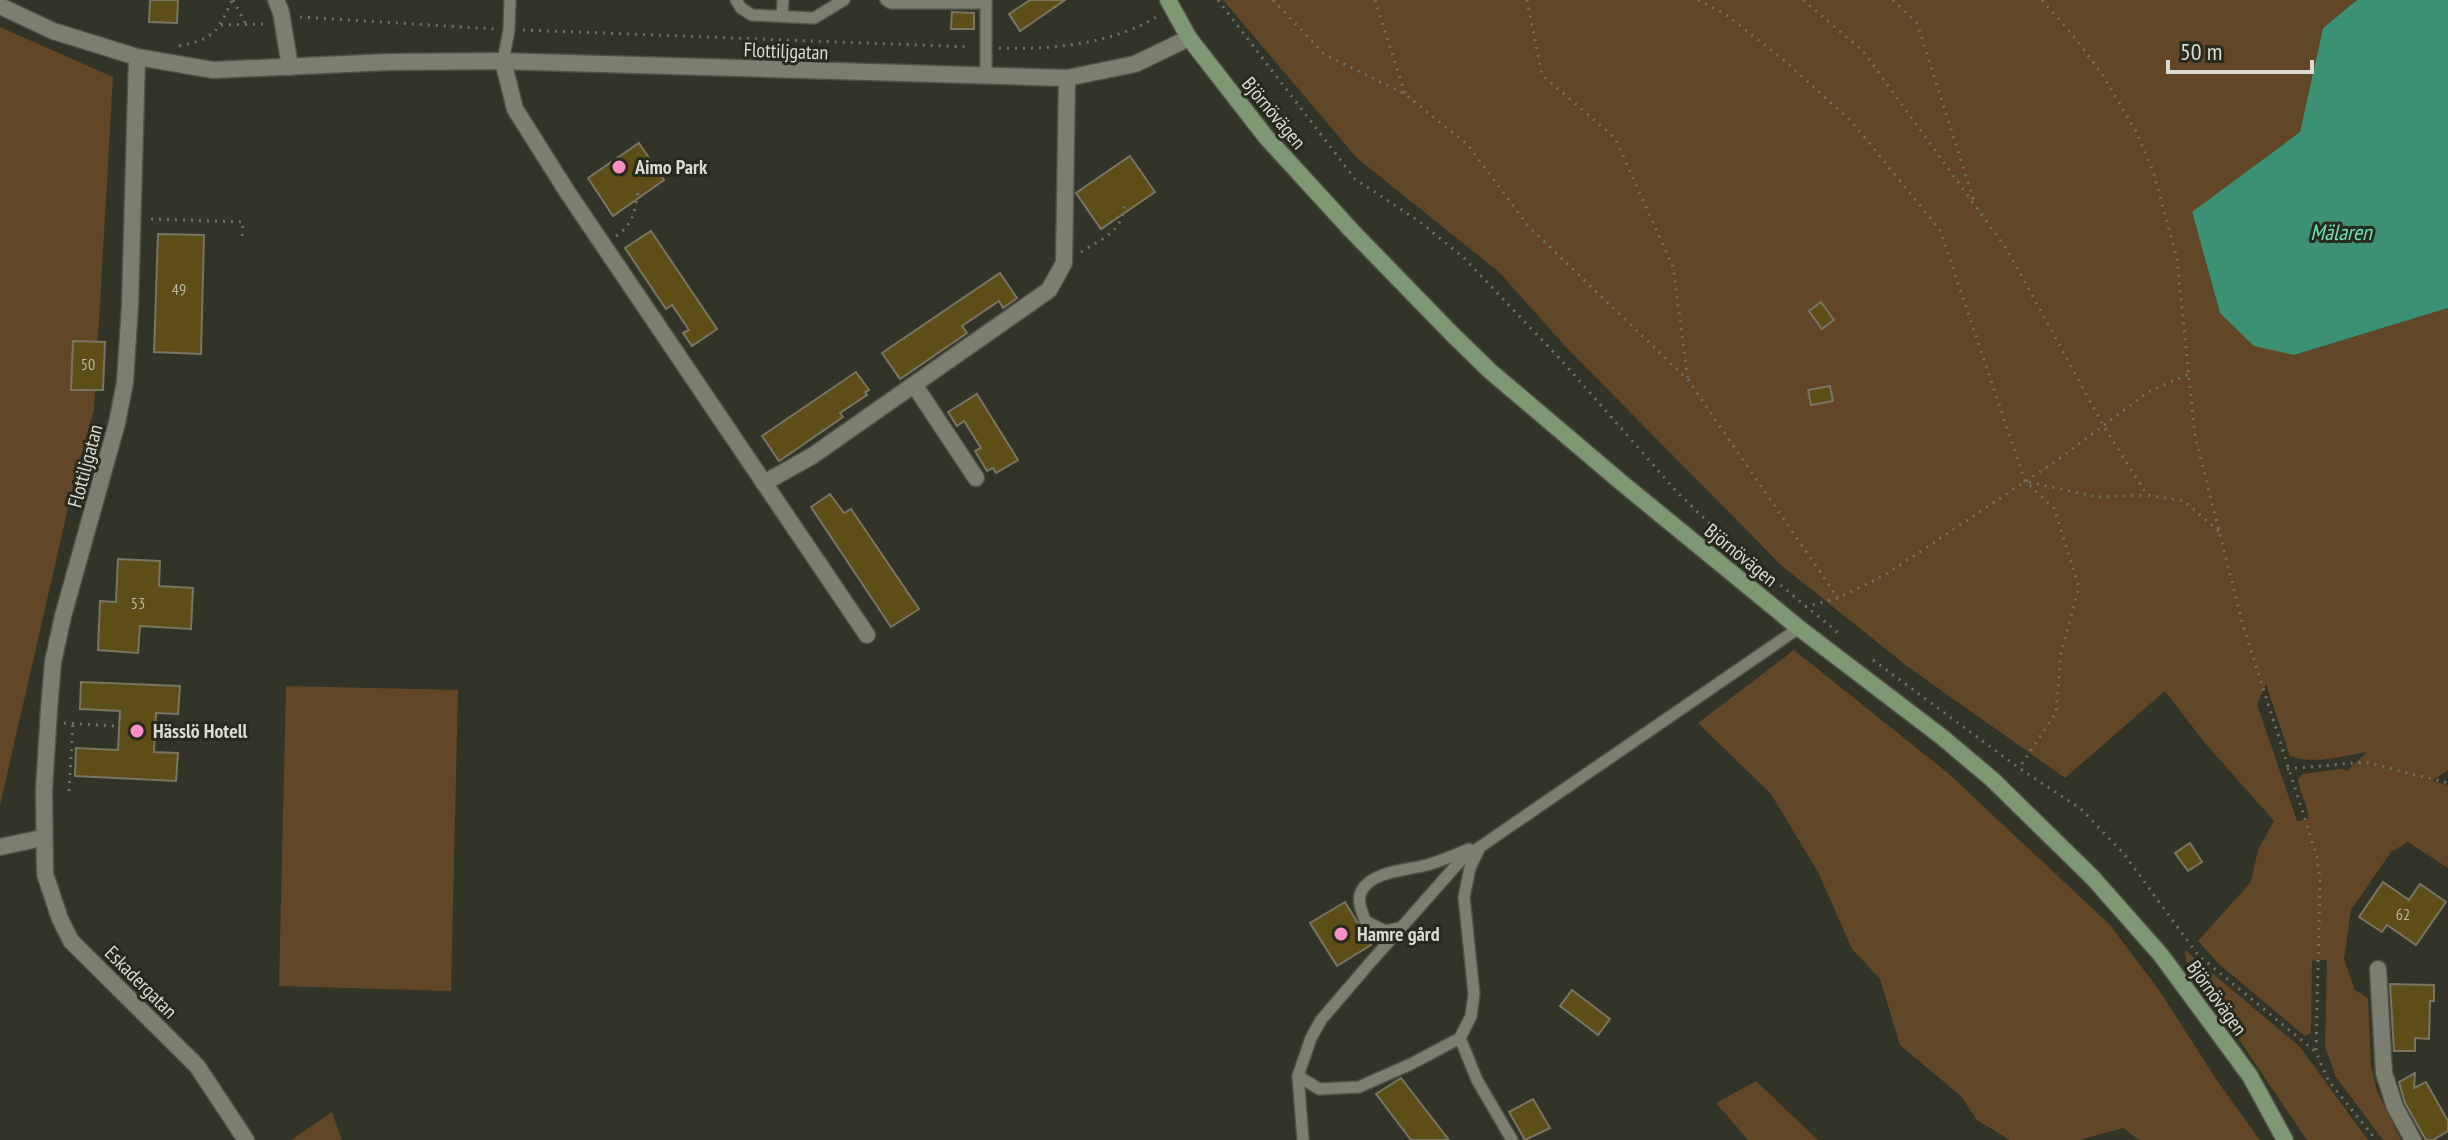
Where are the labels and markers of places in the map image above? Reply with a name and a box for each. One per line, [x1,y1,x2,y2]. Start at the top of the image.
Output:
place label: Aimo Park [634,154,708,180]
marker: Aimo Park [610,158,628,176]
place label: Hässlö Hotell [153,718,248,744]
marker: Hässlö Hotell [128,722,146,740]
place label: Hamre gård [1357,921,1440,947]
marker: Hamre gård [1332,925,1350,943]

